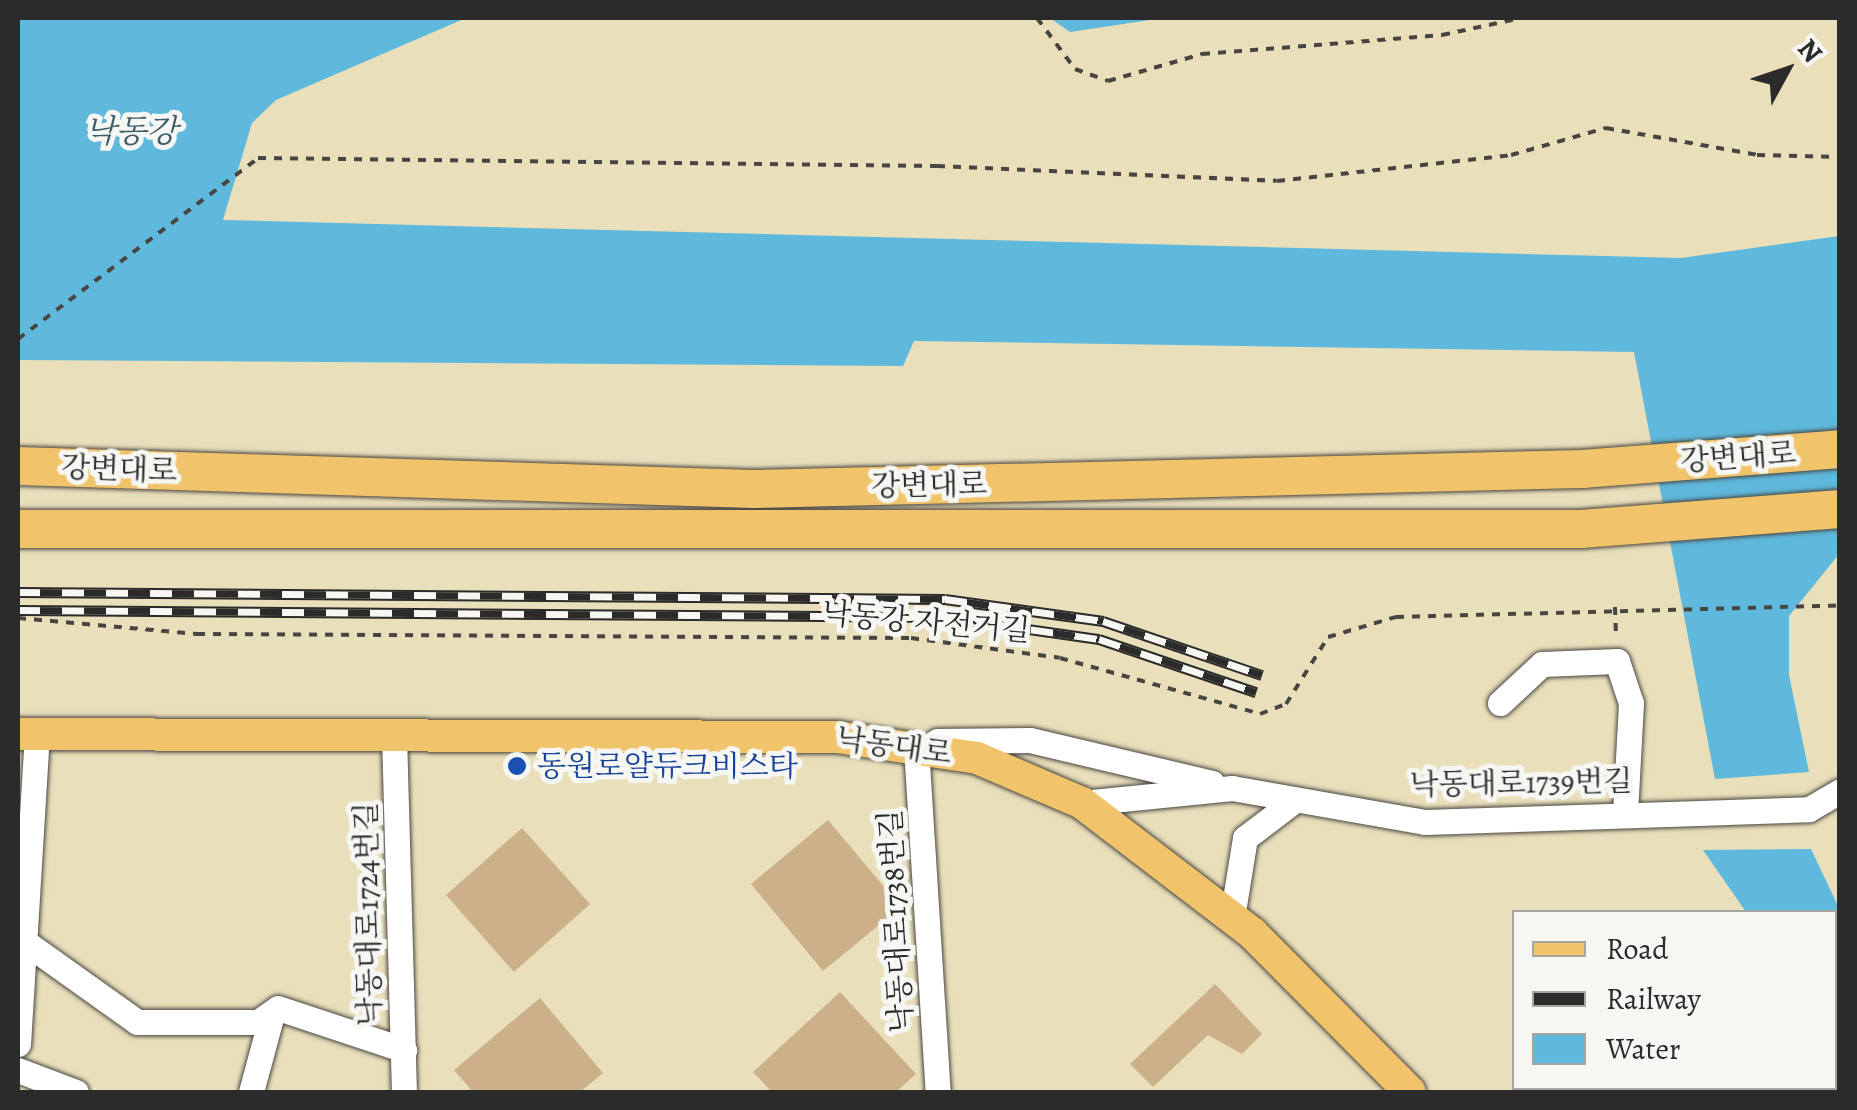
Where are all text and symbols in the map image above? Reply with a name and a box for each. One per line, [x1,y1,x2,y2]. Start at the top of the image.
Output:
north arrow [1737,20,1837,120]
text: N [1789,31,1831,71]
water label: 낙동강 [85,112,177,150]
street label: 강변대로 [1679,435,1797,479]
street label: 강변대로 [60,449,178,489]
street label: 강변대로 [871,466,987,504]
street label: 낙동강 자전거길 [820,595,1032,649]
street label: 낙동대로 [834,720,954,772]
place label: 동원로얄듀크비스타 [537,748,798,784]
marker: 동원로얄듀크비스타 [506,755,528,777]
street label: 낙동대로1739번길 [1409,763,1633,803]
street label: 낙동대로1724번길 [348,801,388,1027]
street label: 낙동대로1738번길 [872,808,920,1034]
legend [1512,910,1837,1090]
text: Road [1606,929,1668,969]
text: Railway [1606,979,1701,1019]
text: Water [1606,1029,1680,1069]

